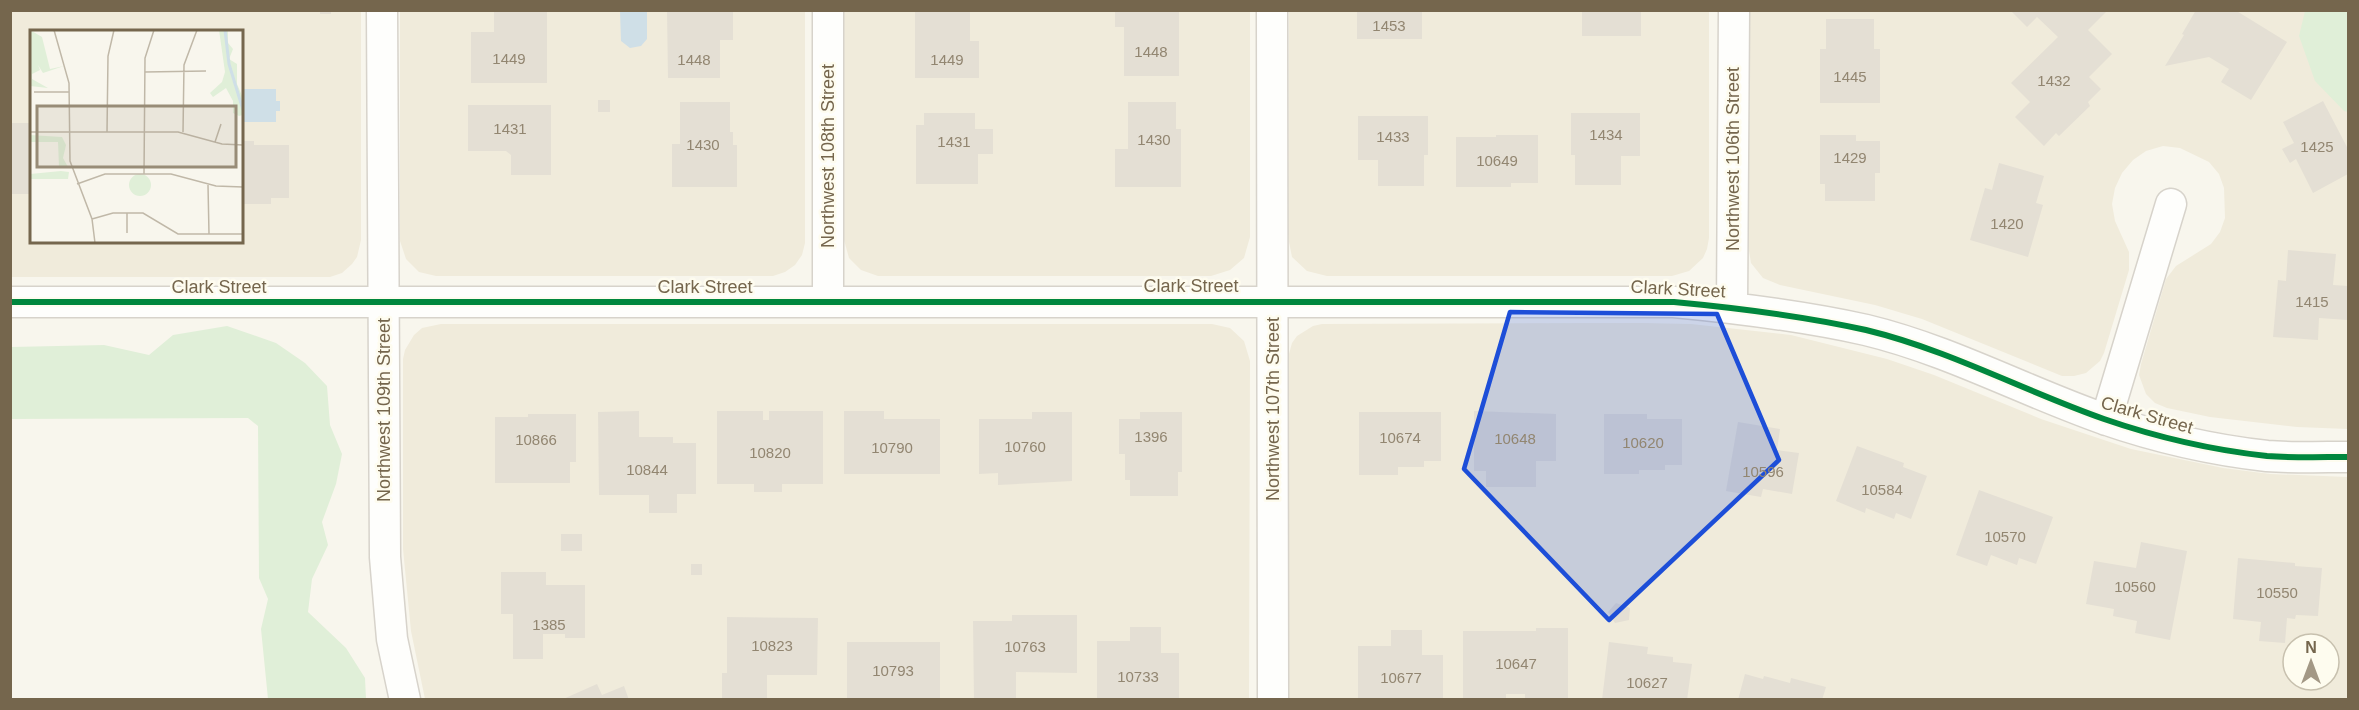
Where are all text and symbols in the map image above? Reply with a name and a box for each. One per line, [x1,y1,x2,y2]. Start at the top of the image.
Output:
house number: 1453 [1372,17,1406,34]
inset map [30,30,243,243]
house number: 1448 [1134,43,1168,60]
house number: 1449 [492,50,526,67]
house number: 1448 [677,51,711,68]
house number: 1449 [930,51,964,68]
street label: Northwest 108th Street [818,64,838,248]
street label: Northwest 106th Street [1723,67,1743,251]
house number: 1445 [1833,68,1867,85]
house number: 1432 [2037,72,2071,89]
house number: 1431 [493,120,527,137]
house number: 1434 [1589,126,1623,143]
house number: 1433 [1376,128,1410,145]
house number: 1430 [1137,131,1171,148]
house number: 1431 [937,133,971,150]
house number: 1430 [686,136,720,153]
house number: 1425 [2300,138,2334,155]
house number: 1429 [1833,149,1867,166]
house number: 10649 [1476,152,1518,169]
house number: 1420 [1990,215,2024,232]
street label: Clark Street [1143,276,1239,296]
street label: Clark Street [171,277,267,297]
street label: Clark Street [657,277,753,297]
street label: Clark Street [1630,277,1726,301]
house number: 1415 [2295,293,2329,310]
street label: Northwest 107th Street [1263,317,1283,501]
street label: Northwest 109th Street [374,318,394,502]
street label: Clark Street [2099,392,2195,438]
house number: 1396 [1134,428,1168,445]
house number: 10674 [1379,429,1421,446]
house number: 10648 [1494,430,1536,447]
house number: 10866 [515,431,557,448]
house number: 10620 [1622,434,1664,451]
house number: 10760 [1004,438,1046,455]
house number: 10790 [871,439,913,456]
house number: 10820 [749,444,791,461]
house number: 10844 [626,461,668,478]
house number: 10596 [1742,463,1784,480]
house number: 10584 [1861,481,1903,498]
house number: 10570 [1984,528,2026,545]
house number: 10560 [2114,578,2156,595]
house number: 10550 [2256,584,2298,601]
house number: 1385 [532,616,566,633]
north arrow [2281,632,2341,692]
house number: 10823 [751,637,793,654]
house number: 10763 [1004,638,1046,655]
text: N [2305,639,2317,656]
house number: 10647 [1495,655,1537,672]
house number: 10793 [872,662,914,679]
house number: 10733 [1117,668,1159,685]
house number: 10677 [1380,669,1422,686]
house number: 10627 [1626,674,1668,691]

